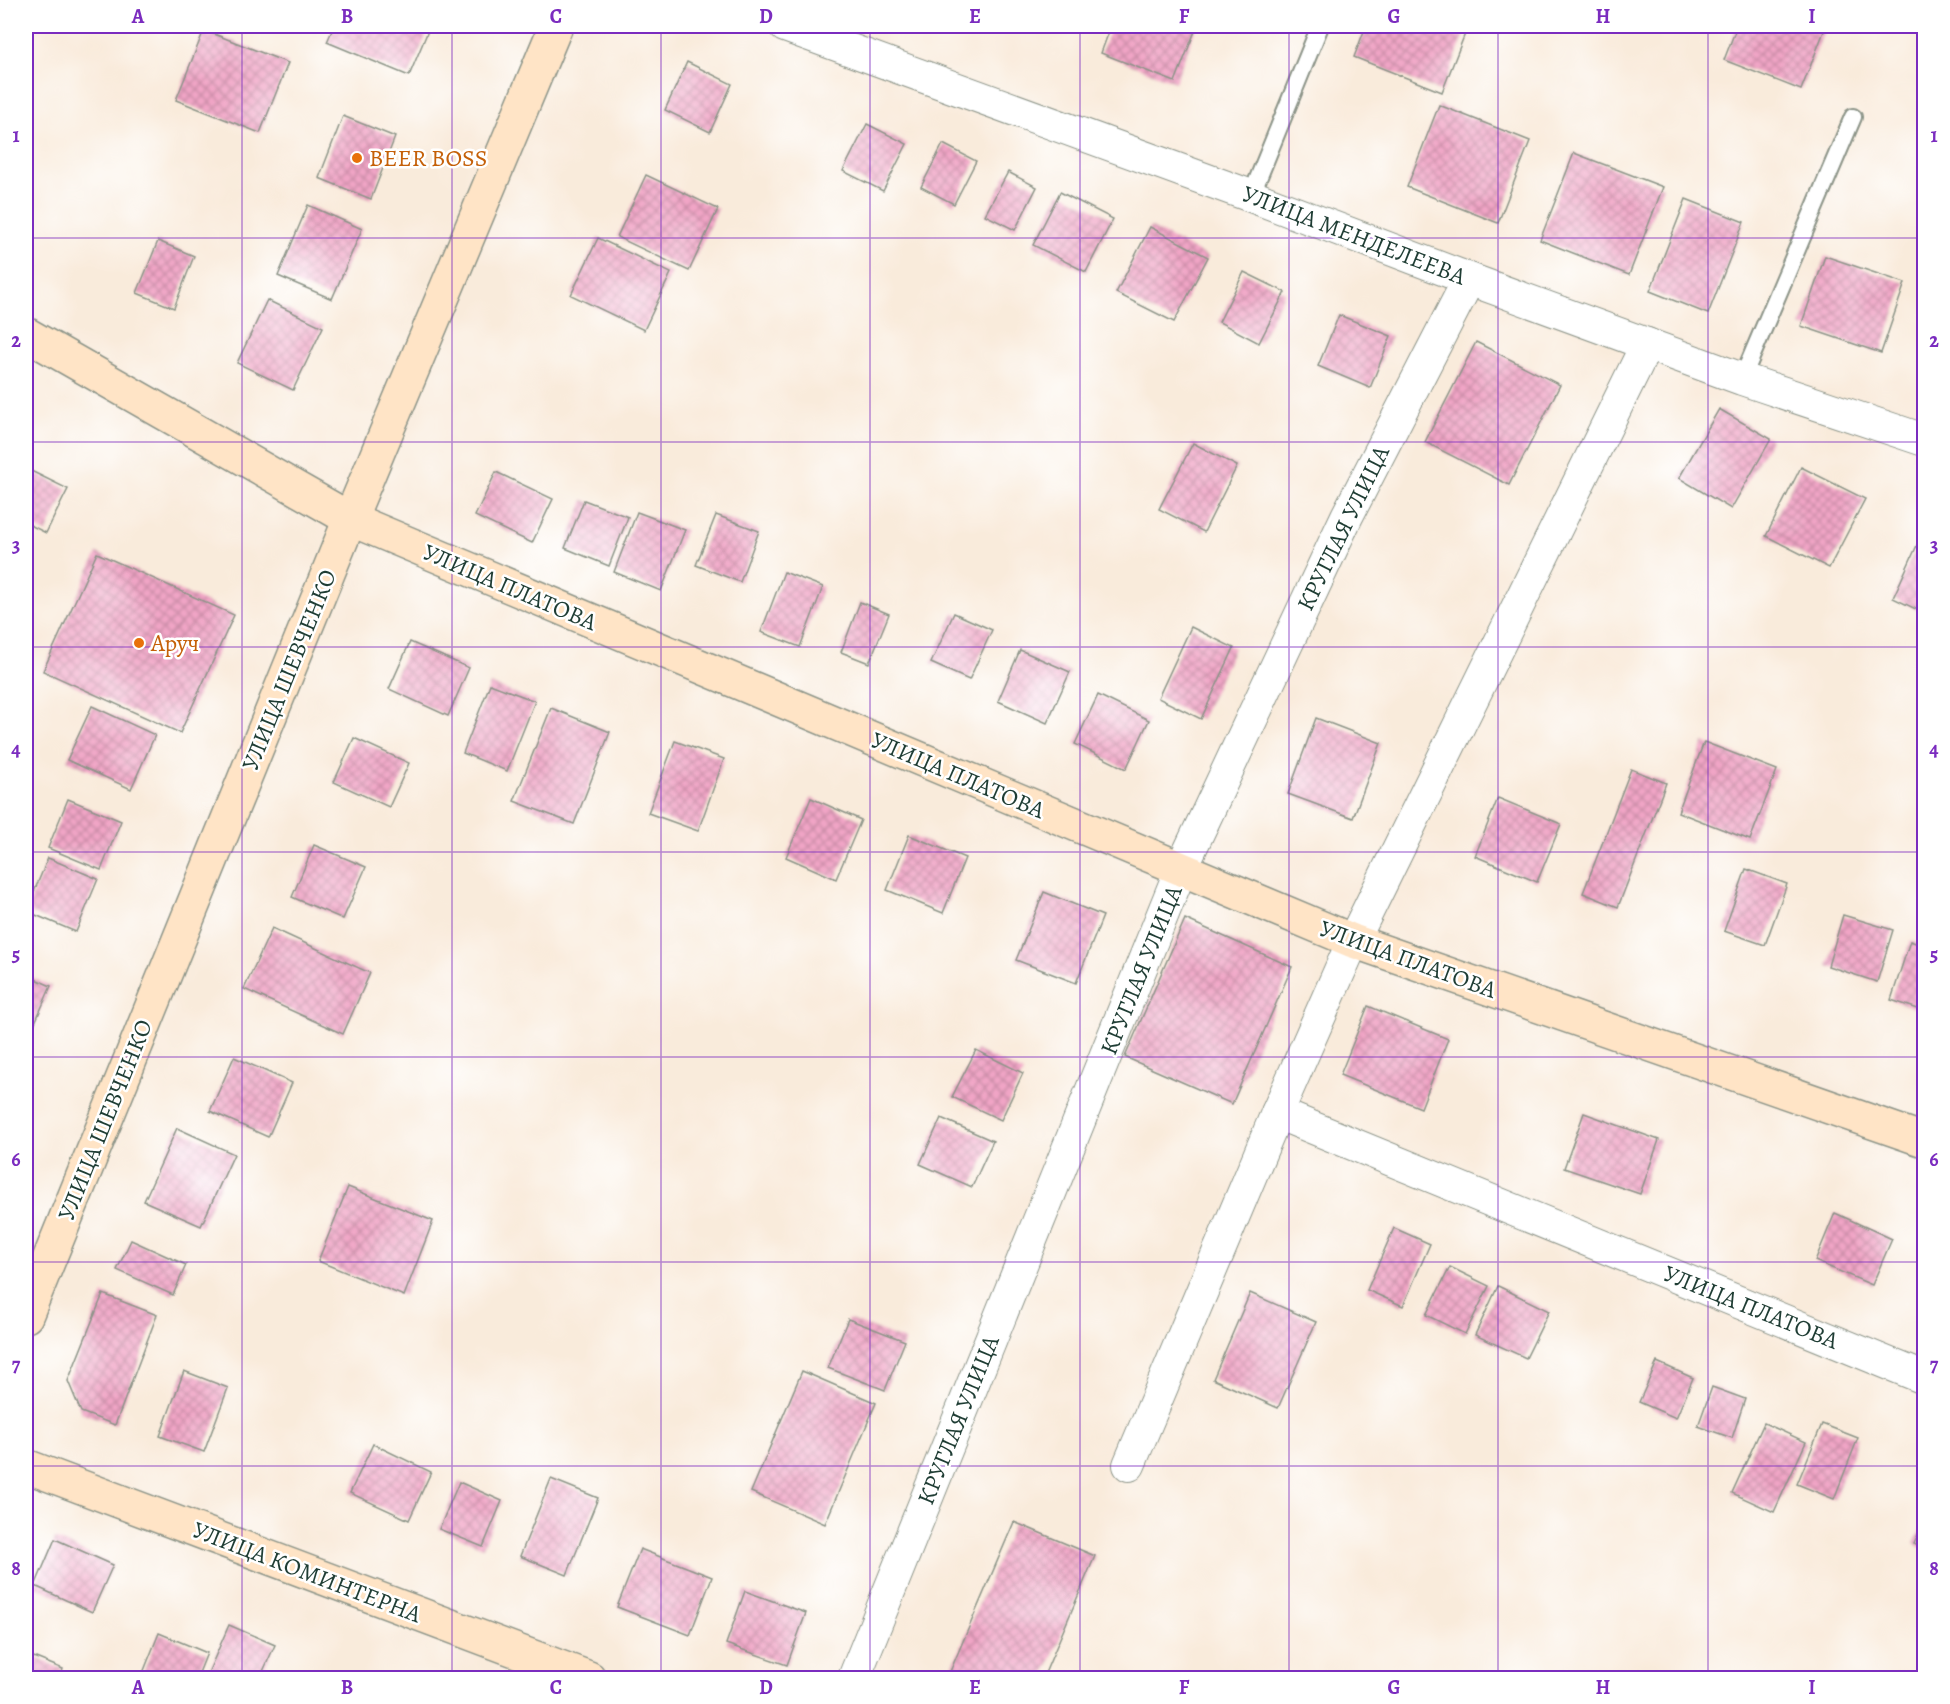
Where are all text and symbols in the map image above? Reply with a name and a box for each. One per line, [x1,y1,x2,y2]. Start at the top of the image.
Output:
text: A [131,3,145,30]
text: B [341,3,353,30]
text: C [550,3,562,30]
text: D [759,3,773,30]
text: E [969,3,981,30]
text: F [1179,3,1190,30]
text: G [1387,3,1401,30]
text: H [1596,3,1611,30]
text: I [1808,3,1816,30]
text: 1 [12,122,20,149]
text: 1 [1930,122,1938,149]
place label: BEER BOSS [369,142,488,174]
marker: BEER BOSS [350,151,364,165]
street label: УЛИЦА МЕНДЕЛЕЕВА [1238,178,1471,293]
text: 2 [11,327,21,354]
text: 2 [1929,327,1939,354]
street label: КРУГЛАЯ УЛИЦА [1289,439,1397,616]
text: 3 [12,532,20,559]
text: 3 [1930,532,1938,559]
street label: УЛИЦА ПЛАТОВА [418,536,603,638]
street label: УЛИЦА ШЕВЧЕНКО [234,565,344,775]
place label: Аруч [150,627,199,659]
marker: Аруч [132,636,146,650]
street label: УЛИЦА ПЛАТОВА [866,724,1051,826]
text: 4 [11,736,21,763]
text: 4 [1929,736,1939,763]
street label: КРУГЛАЯ УЛИЦА [1092,880,1190,1059]
street label: УЛИЦА ПЛАТОВА [1315,912,1502,1006]
text: 5 [12,941,20,968]
text: 5 [1930,941,1938,968]
street label: УЛИЦА ШЕВЧЕНКО [50,1015,160,1225]
text: 6 [11,1146,21,1173]
text: 6 [1929,1146,1939,1173]
street label: УЛИЦА ПЛАТОВА [1659,1257,1844,1357]
street label: КРУГЛАЯ УЛИЦА [909,1330,1007,1509]
text: 7 [12,1351,21,1378]
text: 7 [1930,1351,1939,1378]
street label: УЛИЦА КОМИНТЕРНА [188,1514,427,1631]
text: 8 [11,1555,21,1582]
text: 8 [1929,1555,1939,1582]
text: A [131,1674,145,1701]
text: B [341,1674,353,1701]
text: C [550,1674,562,1701]
text: D [759,1674,773,1701]
text: E [969,1674,981,1701]
text: F [1179,1674,1190,1701]
text: G [1387,1674,1401,1701]
text: H [1596,1674,1611,1701]
text: I [1808,1674,1816,1701]

